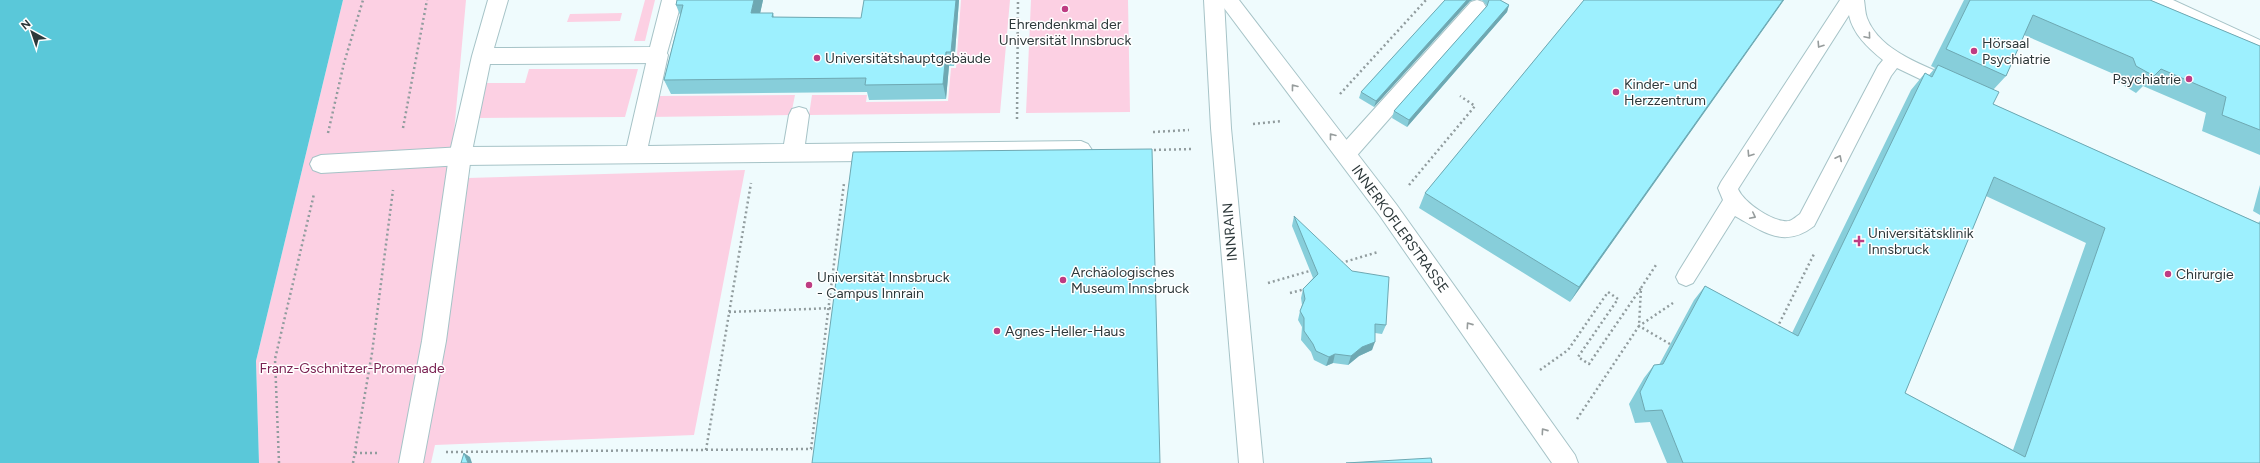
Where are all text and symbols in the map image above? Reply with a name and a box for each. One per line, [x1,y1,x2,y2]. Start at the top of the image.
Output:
marker: Ehrendenkmal der Universität Innsbruck [1060,4,1070,14]
north arrow [12,12,52,52]
place label: Ehrendenkmal der Universität Innsbruck [999,16,1131,49]
text: N [18,17,33,32]
one-way arrow [1863,31,1870,38]
place label: Hörsaal Psychiatrie [1982,35,2051,68]
one-way arrow [1818,40,1825,47]
marker: Hörsaal Psychiatrie [1969,46,1979,56]
place label: Universitätshauptgebäude [825,50,991,67]
marker: Universitätshauptgebäude [812,53,822,63]
place label: Psychiatrie [2113,71,2181,88]
marker: Psychiatrie [2184,74,2194,84]
place label: Kinder- und Herzzentrum [1624,76,1706,109]
one-way arrow [1292,85,1299,92]
marker: Kinder- und Herzzentrum [1611,87,1621,97]
one-way arrow [1329,134,1336,141]
one-way arrow [1747,150,1755,157]
one-way arrow [1834,155,1842,163]
street label: INNERKOFLERSTRASSE [1348,162,1452,296]
street label: INNRAIN [1219,202,1241,262]
one-way arrow [1749,211,1756,219]
place label: Universitätsklinik Innsbruck [1868,225,1974,258]
marker: Universitätsklinik Innsbruck [1853,235,1865,247]
place label: Archäologisches Museum Innsbruck [1071,264,1189,297]
place label: Chirurgie [2176,266,2234,283]
place label: Universität Innsbruck - Campus Innrain [817,269,950,302]
marker: Chirurgie [2163,269,2173,279]
marker: Archäologisches Museum Innsbruck [1058,275,1068,285]
marker: Universität Innsbruck - Campus Innrain [804,280,814,290]
one-way arrow [1466,322,1474,329]
place label: Agnes-Heller-Haus [1005,323,1125,340]
marker: Agnes-Heller-Haus [992,326,1002,336]
park label: Franz-Gschnitzer-Promenade [259,360,445,377]
one-way arrow [1542,429,1549,436]

